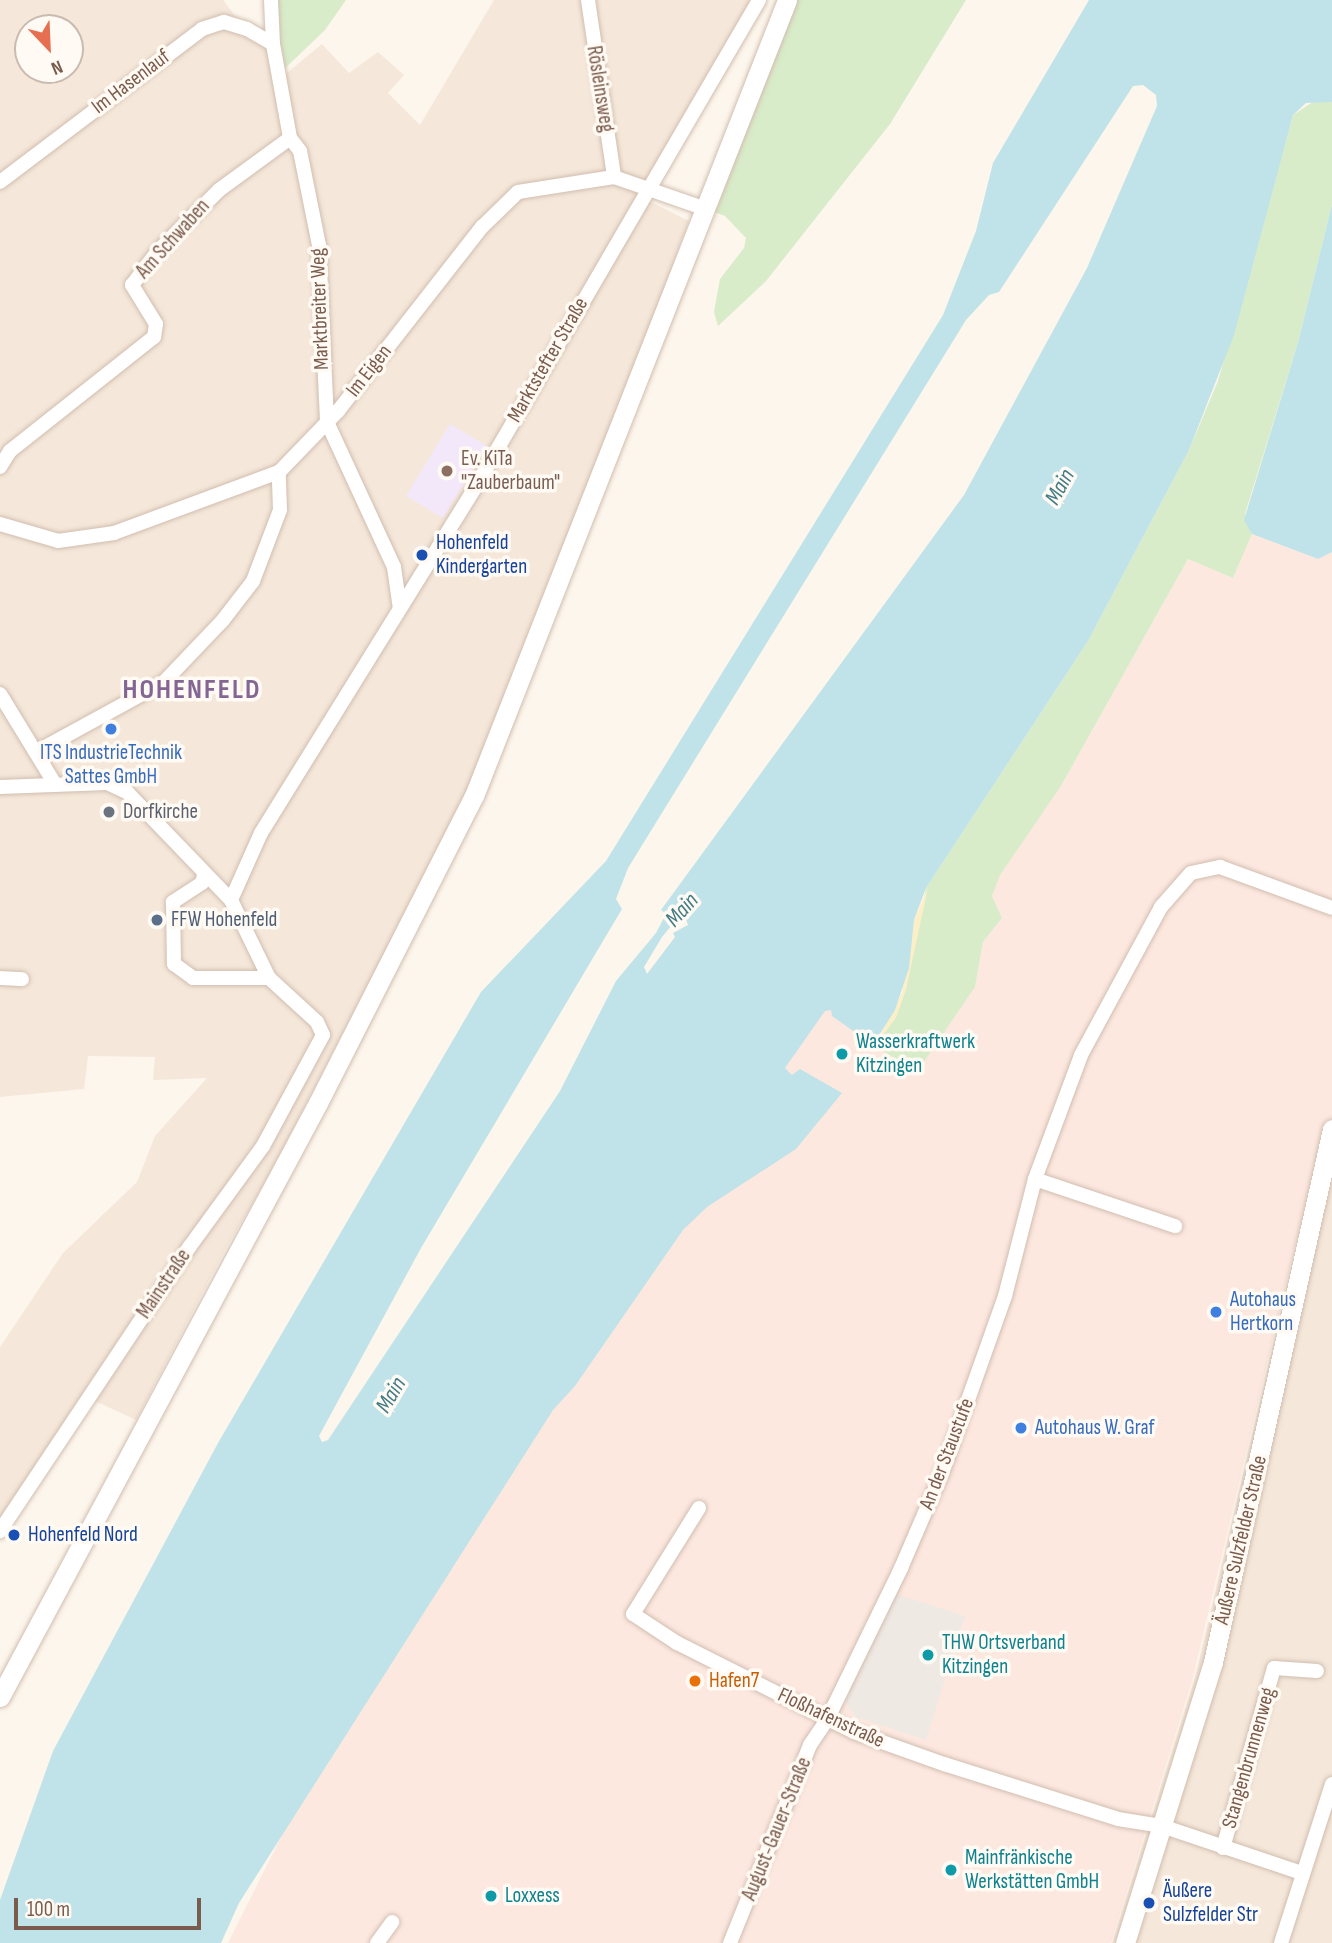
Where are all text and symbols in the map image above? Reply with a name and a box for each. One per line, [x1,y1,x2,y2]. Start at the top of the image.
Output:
north arrow [14,14,84,84]
street label: Im Hasenlauf [87,44,175,120]
street label: Rösleinsweg [581,44,619,134]
text: N [47,54,66,80]
street label: Am Schwaben [131,194,215,284]
street label: Marktbreiter Weg [305,248,335,370]
street label: Marktstefter Straße [502,293,594,427]
street label: Im Eigen [341,340,397,402]
place label: Ev. KiTa "Zauberbaum" [461,446,560,496]
marker: Ev. KiTa "Zauberbaum" [439,463,455,479]
water label: Main [1039,464,1081,510]
place label: Hohenfeld Kindergarten [436,530,527,580]
marker: Hohenfeld Kindergarten [414,547,430,563]
district label: HOHENFELD [124,673,260,707]
marker: ITS IndustrieTechnik Sattes GmbH [103,721,119,737]
place label: ITS IndustrieTechnik Sattes GmbH [40,740,182,790]
place label: Dorfkirche [123,799,198,825]
marker: Dorfkirche [101,804,117,820]
water label: Main [660,887,704,933]
place label: FFW Hohenfeld [171,907,277,933]
marker: FFW Hohenfeld [149,912,165,928]
place label: Wasserkraftwerk Kitzingen [856,1029,975,1079]
marker: Wasserkraftwerk Kitzingen [834,1046,850,1062]
street label: Mainstraße [132,1244,196,1324]
place label: Autohaus Hertkorn [1230,1287,1296,1337]
marker: Autohaus Hertkorn [1208,1304,1224,1320]
water label: Main [370,1372,412,1418]
street label: An der Staustufe [914,1395,980,1513]
place label: Autohaus W. Graf [1035,1415,1155,1441]
marker: Autohaus W. Graf [1013,1420,1029,1436]
street label: Äußere Sulzfelder Straße [1209,1453,1273,1627]
place label: Hohenfeld Nord [28,1522,138,1548]
marker: Hohenfeld Nord [6,1527,22,1543]
place label: THW Ortsverband Kitzingen [942,1630,1066,1680]
marker: THW Ortsverband Kitzingen [920,1647,936,1663]
place label: Hafen7 [709,1668,759,1694]
marker: Hafen7 [687,1673,703,1689]
street label: Floßhafenstraße [774,1682,888,1754]
street label: Stangenbrunnenweg [1217,1685,1281,1831]
street label: August-Gauer-Straße [737,1754,817,1904]
place label: Mainfränkische Werkstätten GmbH [965,1845,1099,1895]
marker: Mainfränkische Werkstätten GmbH [943,1862,959,1878]
place label: Äußere Sulzfelder Str [1163,1878,1258,1928]
place label: Loxxess [505,1883,560,1909]
scale bar [18,1884,205,1928]
marker: Loxxess [483,1888,499,1904]
marker: Äußere Sulzfelder Str [1141,1895,1157,1911]
text: 100 m [27,1897,70,1922]

